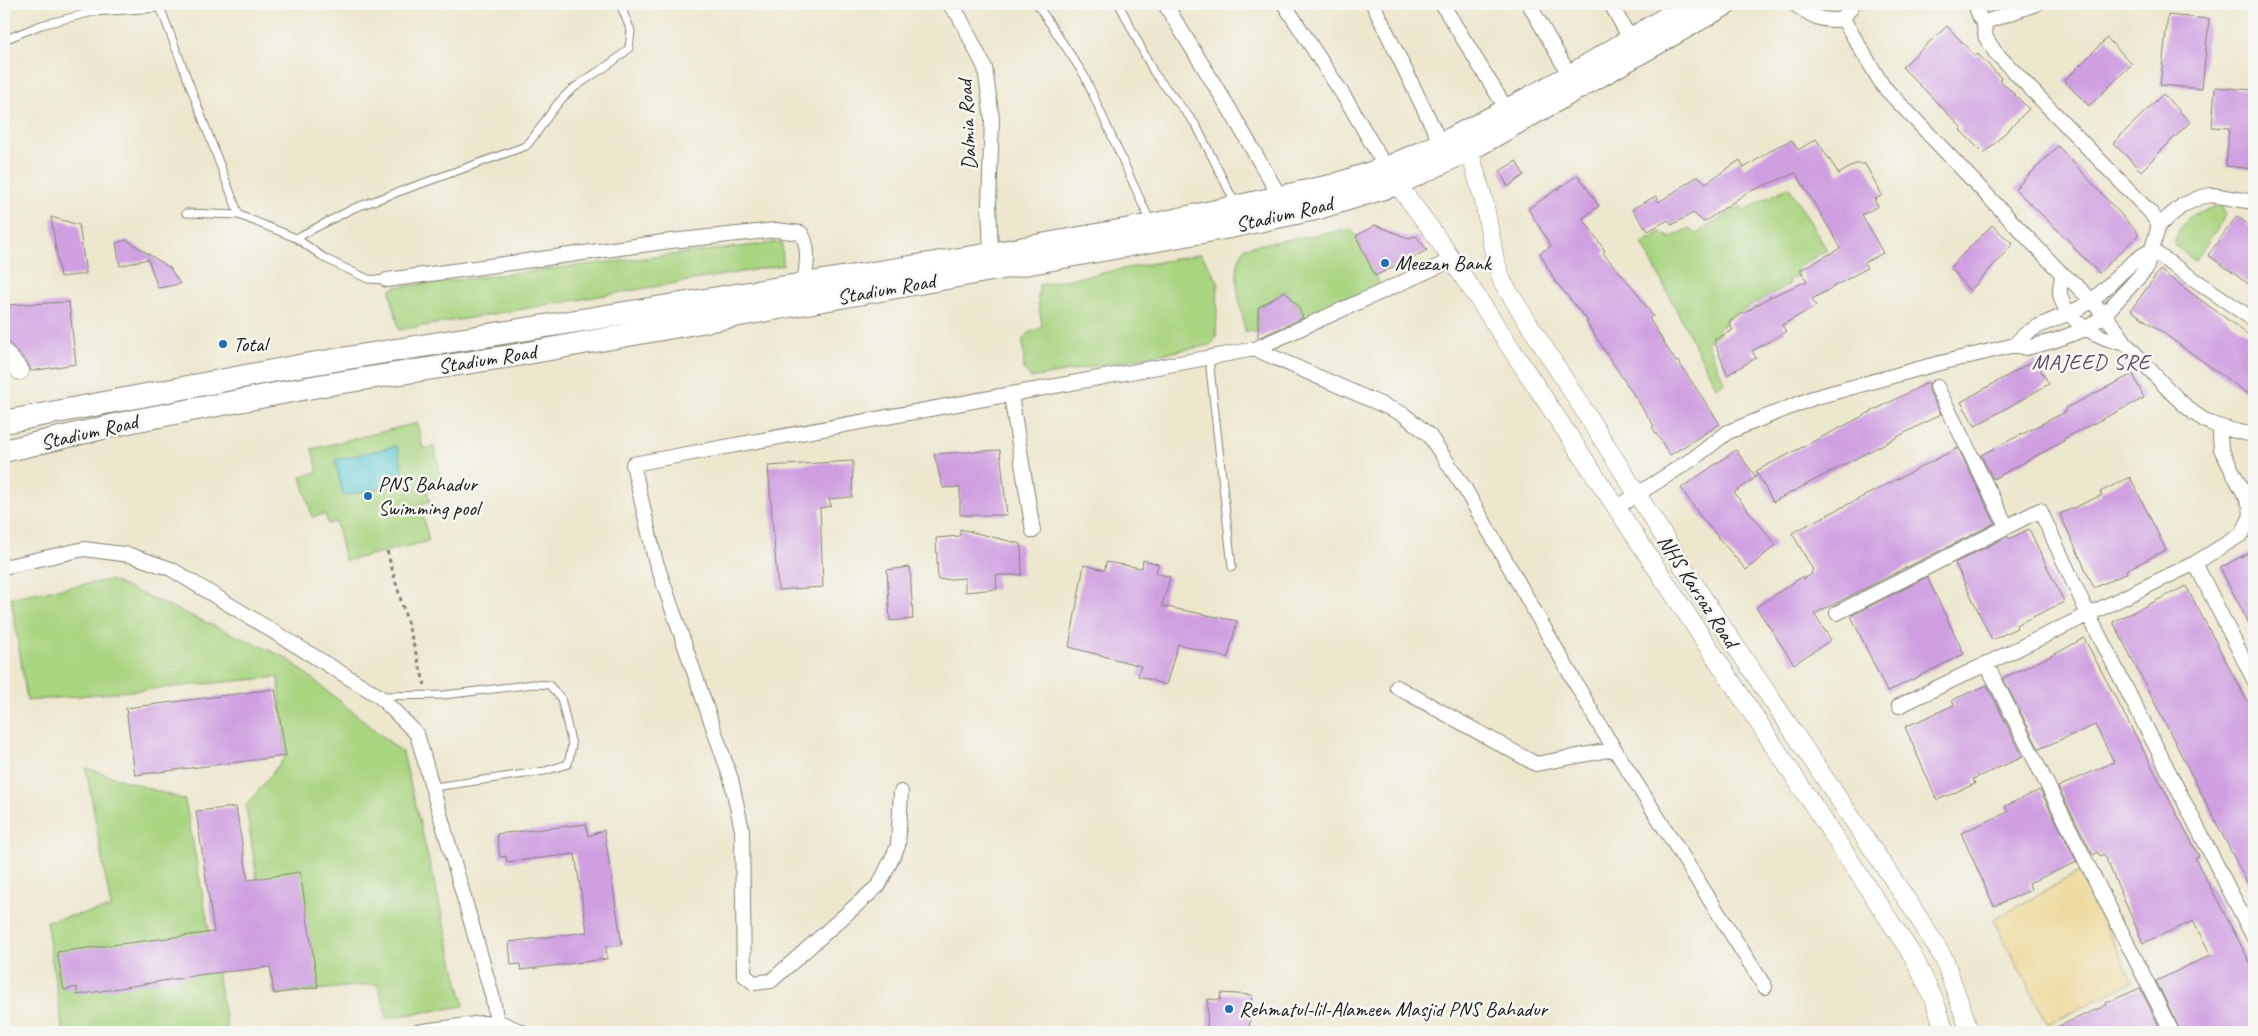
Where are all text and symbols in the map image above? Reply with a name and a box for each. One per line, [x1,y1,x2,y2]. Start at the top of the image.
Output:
street label: Dalmia Road [951,75,982,171]
street label: Stadium Road [1233,189,1339,238]
place label: Meezan Bank [1395,250,1493,276]
marker: Meezan Bank [1379,257,1391,269]
street label: Stadium Road [835,267,941,310]
place label: Total [233,331,271,357]
marker: Total [217,338,229,350]
street label: Stadium Road [436,338,541,380]
district label: MAJEED SRE [2032,348,2153,376]
street label: Stadium Road [38,407,144,456]
place label: PNS Bahadur Swimming pool [378,471,483,521]
marker: PNS Bahadur Swimming pool [362,490,374,502]
street label: NHS Karsaz Road [1652,530,1746,655]
place label: Rehmatul-lil-Alameen Masjid PNS Bahadur [1239,996,1548,1022]
marker: Rehmatul-lil-Alameen Masjid PNS Bahadur [1223,1003,1235,1015]

